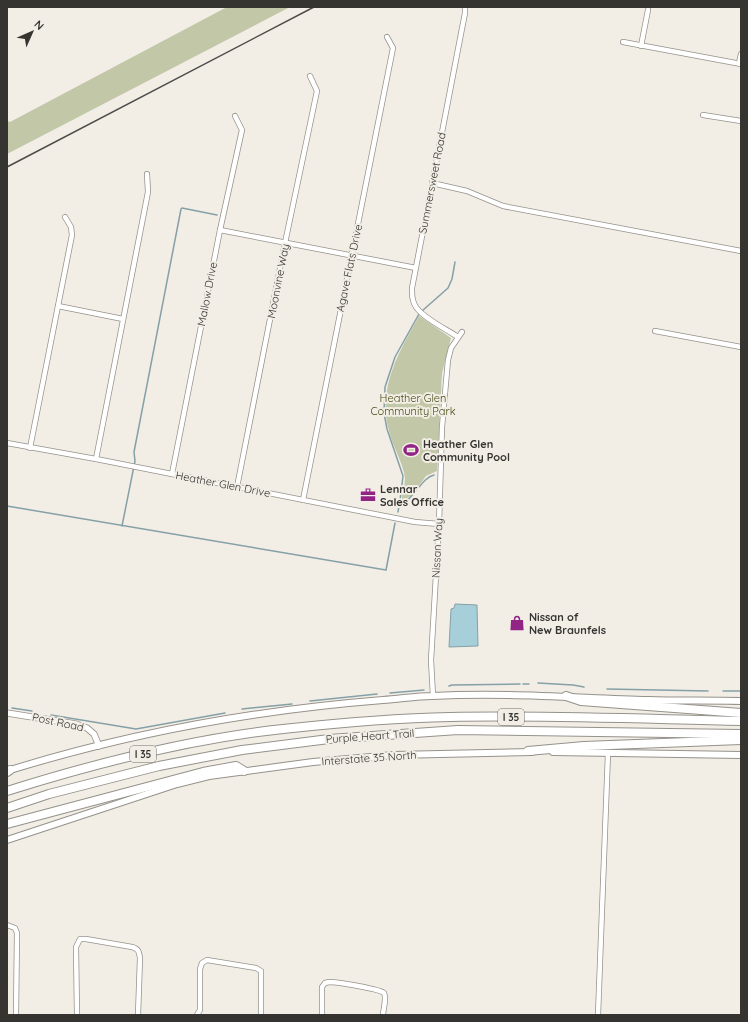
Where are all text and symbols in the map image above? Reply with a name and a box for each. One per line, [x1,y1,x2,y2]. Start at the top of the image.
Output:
north arrow [12,12,52,52]
text: N [31,17,47,33]
street label: Summersweet Road [415,131,449,235]
street label: Agave Flats Drive [333,223,365,313]
street label: Moonvine Way [264,242,292,320]
street label: Mallow Drive [194,261,220,327]
park label: Heather Glen Community Park [370,391,456,418]
place label: Heather Glen Community Pool [423,437,510,464]
sports icon: Heather Glen Community Pool [402,441,420,459]
street label: Heather Glen Drive [174,468,272,500]
place label: Lennar Sales Office [380,482,444,509]
office icon: Lennar Sales Office [359,486,377,504]
street label: Nissan Way [428,518,446,578]
place label: Nissan of New Braunfels [529,610,606,637]
shop icon: Nissan of New Braunfels [508,614,526,632]
road number: I 35 [498,709,524,725]
street label: Post Road [31,710,85,734]
street label: Purple Heart Trail [325,726,415,746]
road number: I 35 [130,746,156,762]
street label: Interstate 35 North [321,748,417,768]

